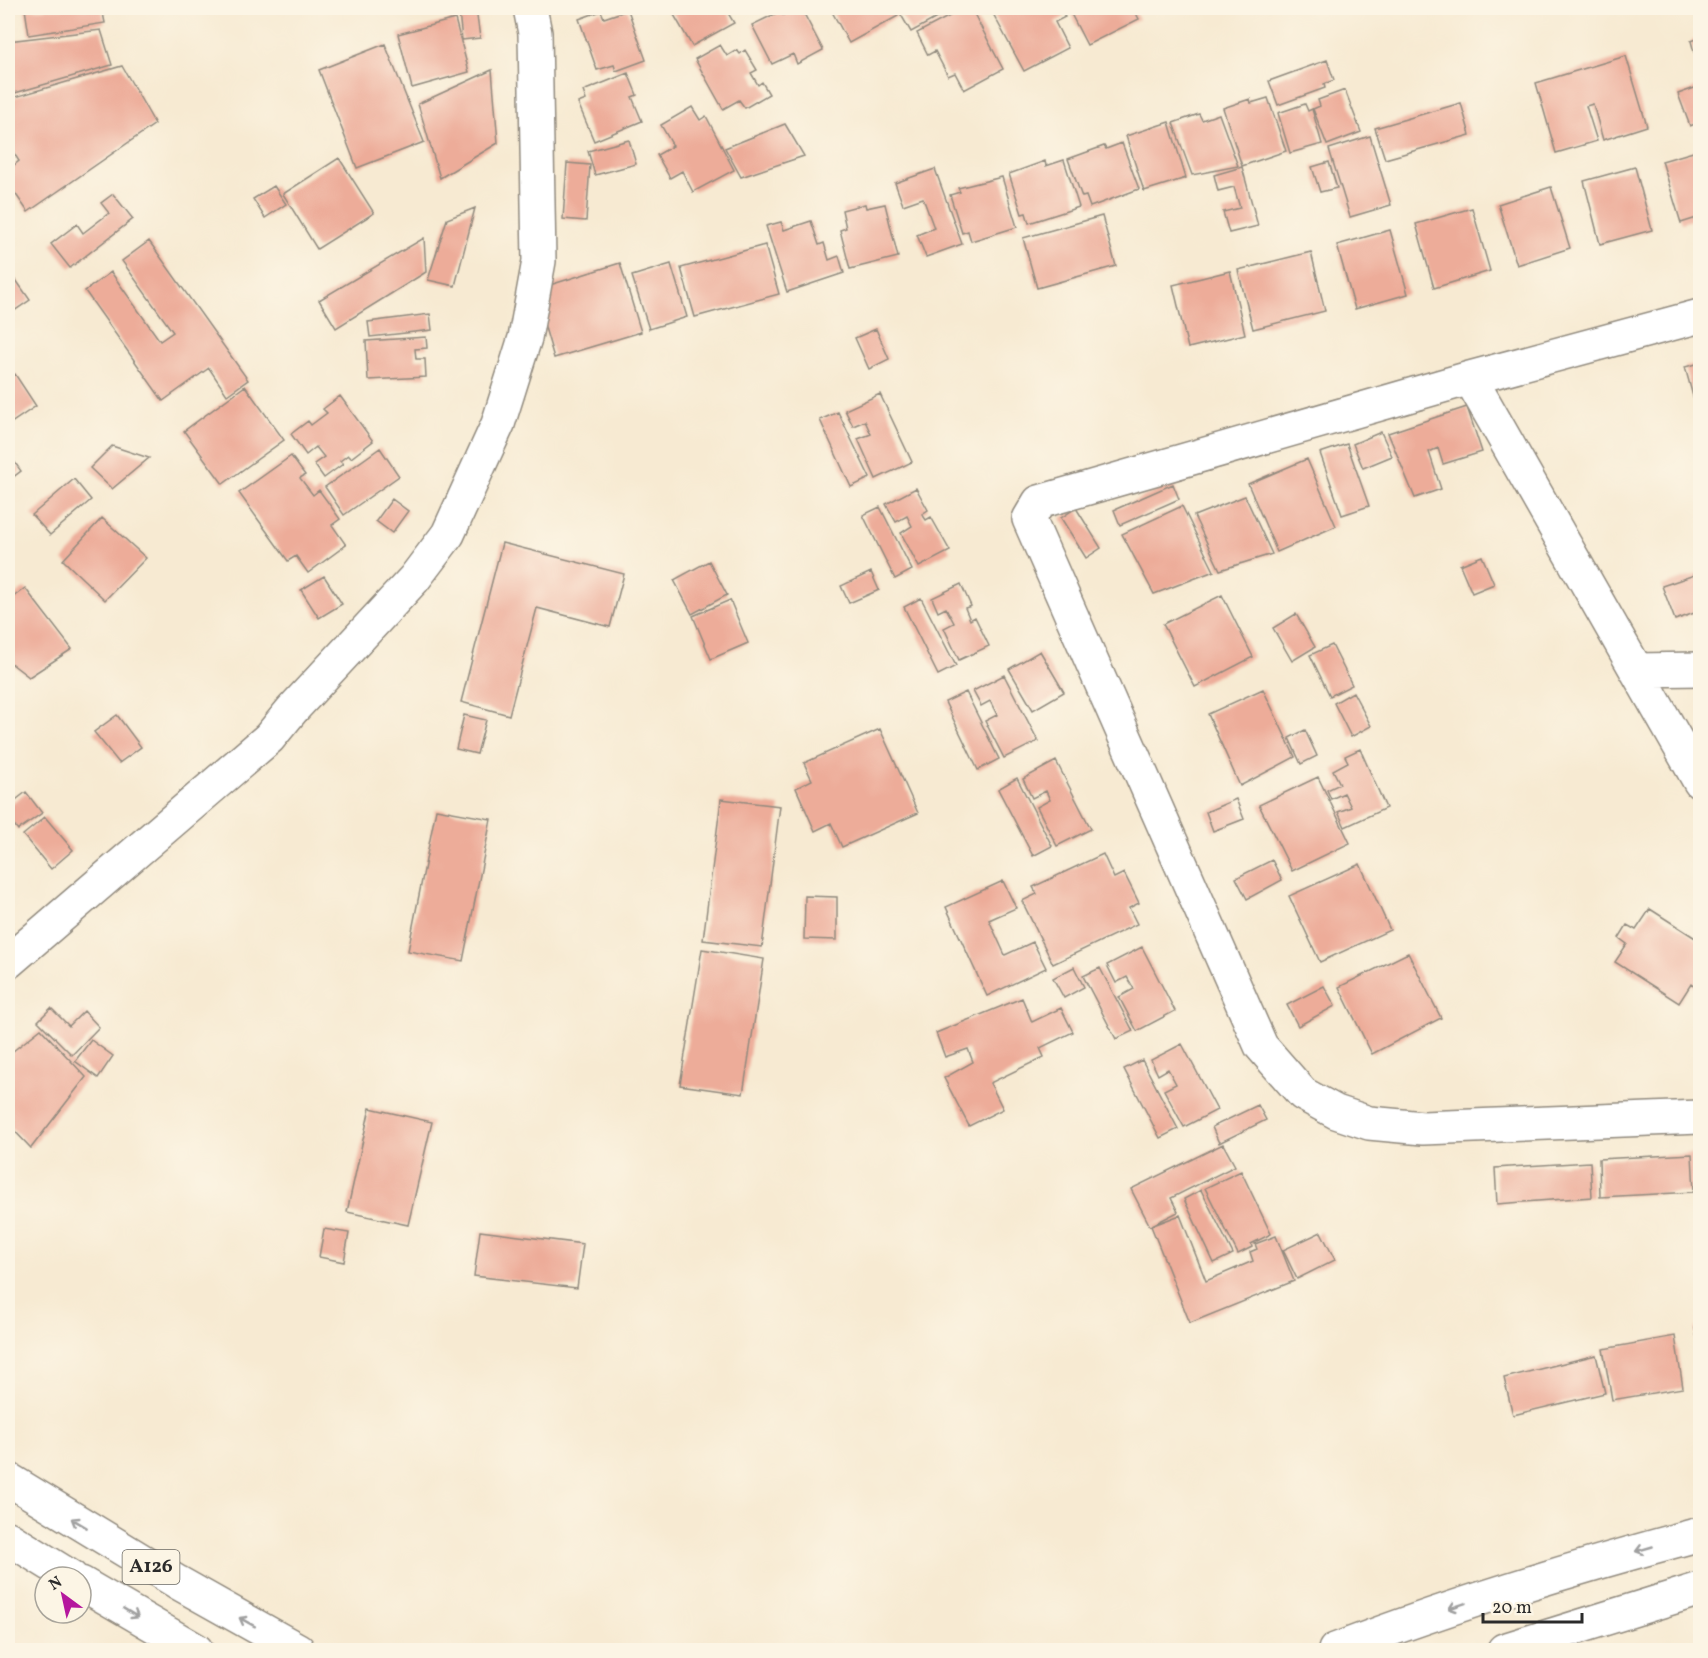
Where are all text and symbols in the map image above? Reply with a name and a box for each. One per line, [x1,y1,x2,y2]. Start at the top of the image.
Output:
one-way arrow [71,1517,88,1529]
one-way arrow [1635,1544,1654,1555]
road number: A126 [122,1550,180,1584]
north arrow [33,1565,93,1625]
text: N [45,1572,67,1596]
scale bar [1483,1586,1582,1624]
text: 20 m [1492,1596,1532,1621]
one-way arrow [1449,1601,1467,1612]
one-way arrow [122,1607,139,1619]
one-way arrow [239,1616,256,1628]

